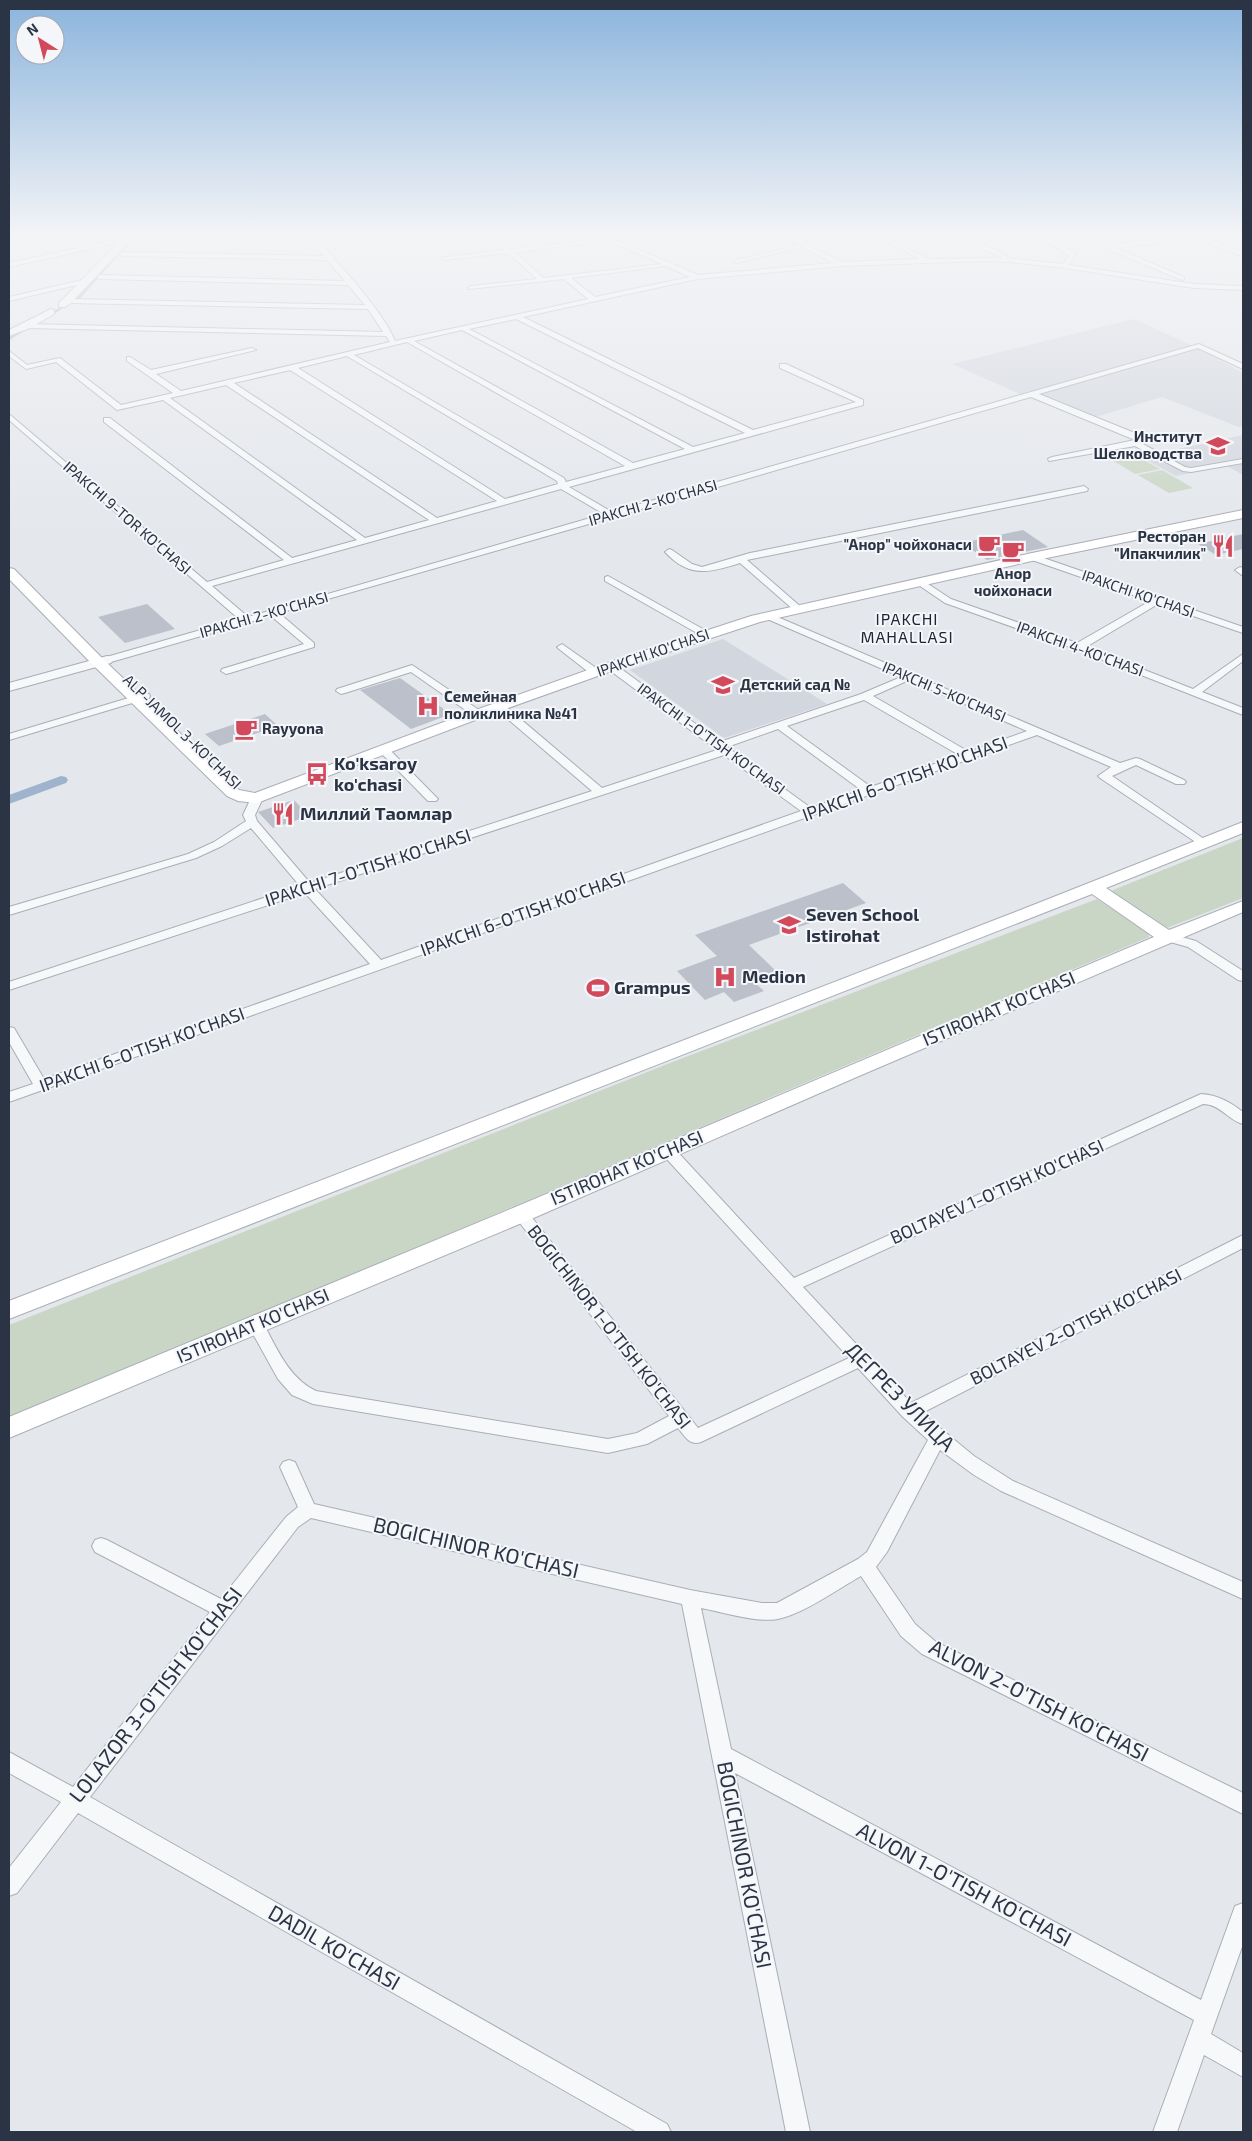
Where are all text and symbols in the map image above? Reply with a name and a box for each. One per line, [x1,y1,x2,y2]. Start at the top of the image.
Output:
north arrow [15,15,65,65]
text: N [23,19,41,39]
place label: Институт Шелководства [1094,427,1202,462]
school or university icon: Институт Шелководства [1205,433,1231,459]
street label: IPAKCHI 9-TOR KO'CHASI [60,457,195,578]
street label: IPAKCHI 2-KO'CHASI [586,475,719,529]
place label: Ресторан "Ипакчилик" [1114,527,1206,562]
cafe icon: "Анор" чойхонаси [976,532,1002,558]
restaurant icon: Ресторан "Ипакчилик" [1210,533,1236,559]
place label: "Анор" чойхонаси [844,535,972,553]
cafe icon: Анор чойхонаси [1000,538,1026,564]
place label: Анор чойхонаси [974,564,1052,599]
street label: IPAKCHI KO'CHASI [1080,565,1197,621]
street label: IPAKCHI 2-KO'CHASI [197,587,330,641]
district label: IPAKCHI MAHALLASI [860,609,954,646]
street label: IPAKCHI 4-KO'CHASI [1014,617,1146,679]
street label: IPAKCHI KO'CHASI [594,624,711,680]
street label: IPAKCHI 5-KO'CHASI [880,657,1009,725]
street label: ALP-JAMOL 3-KO'CHASI [120,670,246,792]
school or university icon: Детский сад № [710,672,736,698]
place label: Детский сад № [740,675,850,693]
street label: IPAKCHI 1-O'TISH KO'CHASI [634,679,789,798]
place label: Семейная поликлиника №41 [444,687,577,722]
hospital icon: Семейная поликлиника №41 [415,693,441,719]
cafe icon: Rayyona [233,716,259,742]
place label: Rayyona [262,719,323,738]
street label: IPAKCHI 6-O'TISH KO'CHASI [799,731,1010,825]
place label: Ko'ksaroy ko'chasi [334,752,418,795]
bus stop icon: Ko'ksaroy ko'chasi [304,761,330,787]
restaurant icon: Миллий Таомлар [270,801,296,827]
place label: Миллий Таомлар [300,802,453,824]
street label: IPAKCHI 7-O'TISH KO'CHASI [262,823,474,911]
street label: IPAKCHI 6-O'TISH KO'CHASI [417,866,628,960]
place label: Seven School Istirohat [806,903,919,946]
school or university icon: Seven School Istirohat [776,912,802,938]
hospital icon: Medion [712,964,738,990]
place label: Medion [742,965,806,987]
street label: ISTIROHAT KO'CHASI [919,966,1078,1050]
sports icon: Grampus [585,975,611,1001]
place label: Grampus [614,976,690,998]
street label: IPAKCHI 6-O'TISH KO'CHASI [36,1002,247,1096]
street label: ISTIROHAT KO'CHASI [547,1125,706,1209]
street label: BOLTAYEV 1-O'TISH KO'CHASI [886,1134,1107,1248]
street label: BOGICHINOR 1-O'TISH KO'CHASI [523,1220,696,1433]
street label: BOLTAYEV 2-O'TISH KO'CHASI [966,1263,1185,1389]
street label: ISTIROHAT KO'CHASI [173,1283,332,1367]
street label: ДЕГРЕЗ УЛИЦА [841,1336,961,1456]
street label: BOGICHINOR KO'CHASI [371,1511,582,1582]
street label: LOLAZOR 3-O'TISH KO'CHASI [63,1581,247,1807]
street label: ALVON 2-O'TISH KO'CHASI [926,1633,1154,1766]
street label: BOGICHINOR KO'CHASI [713,1759,778,1970]
street label: ALVON 1-O'TISH KO'CHASI [853,1816,1076,1951]
street label: DADIL KO'CHASI [264,1899,405,1995]

